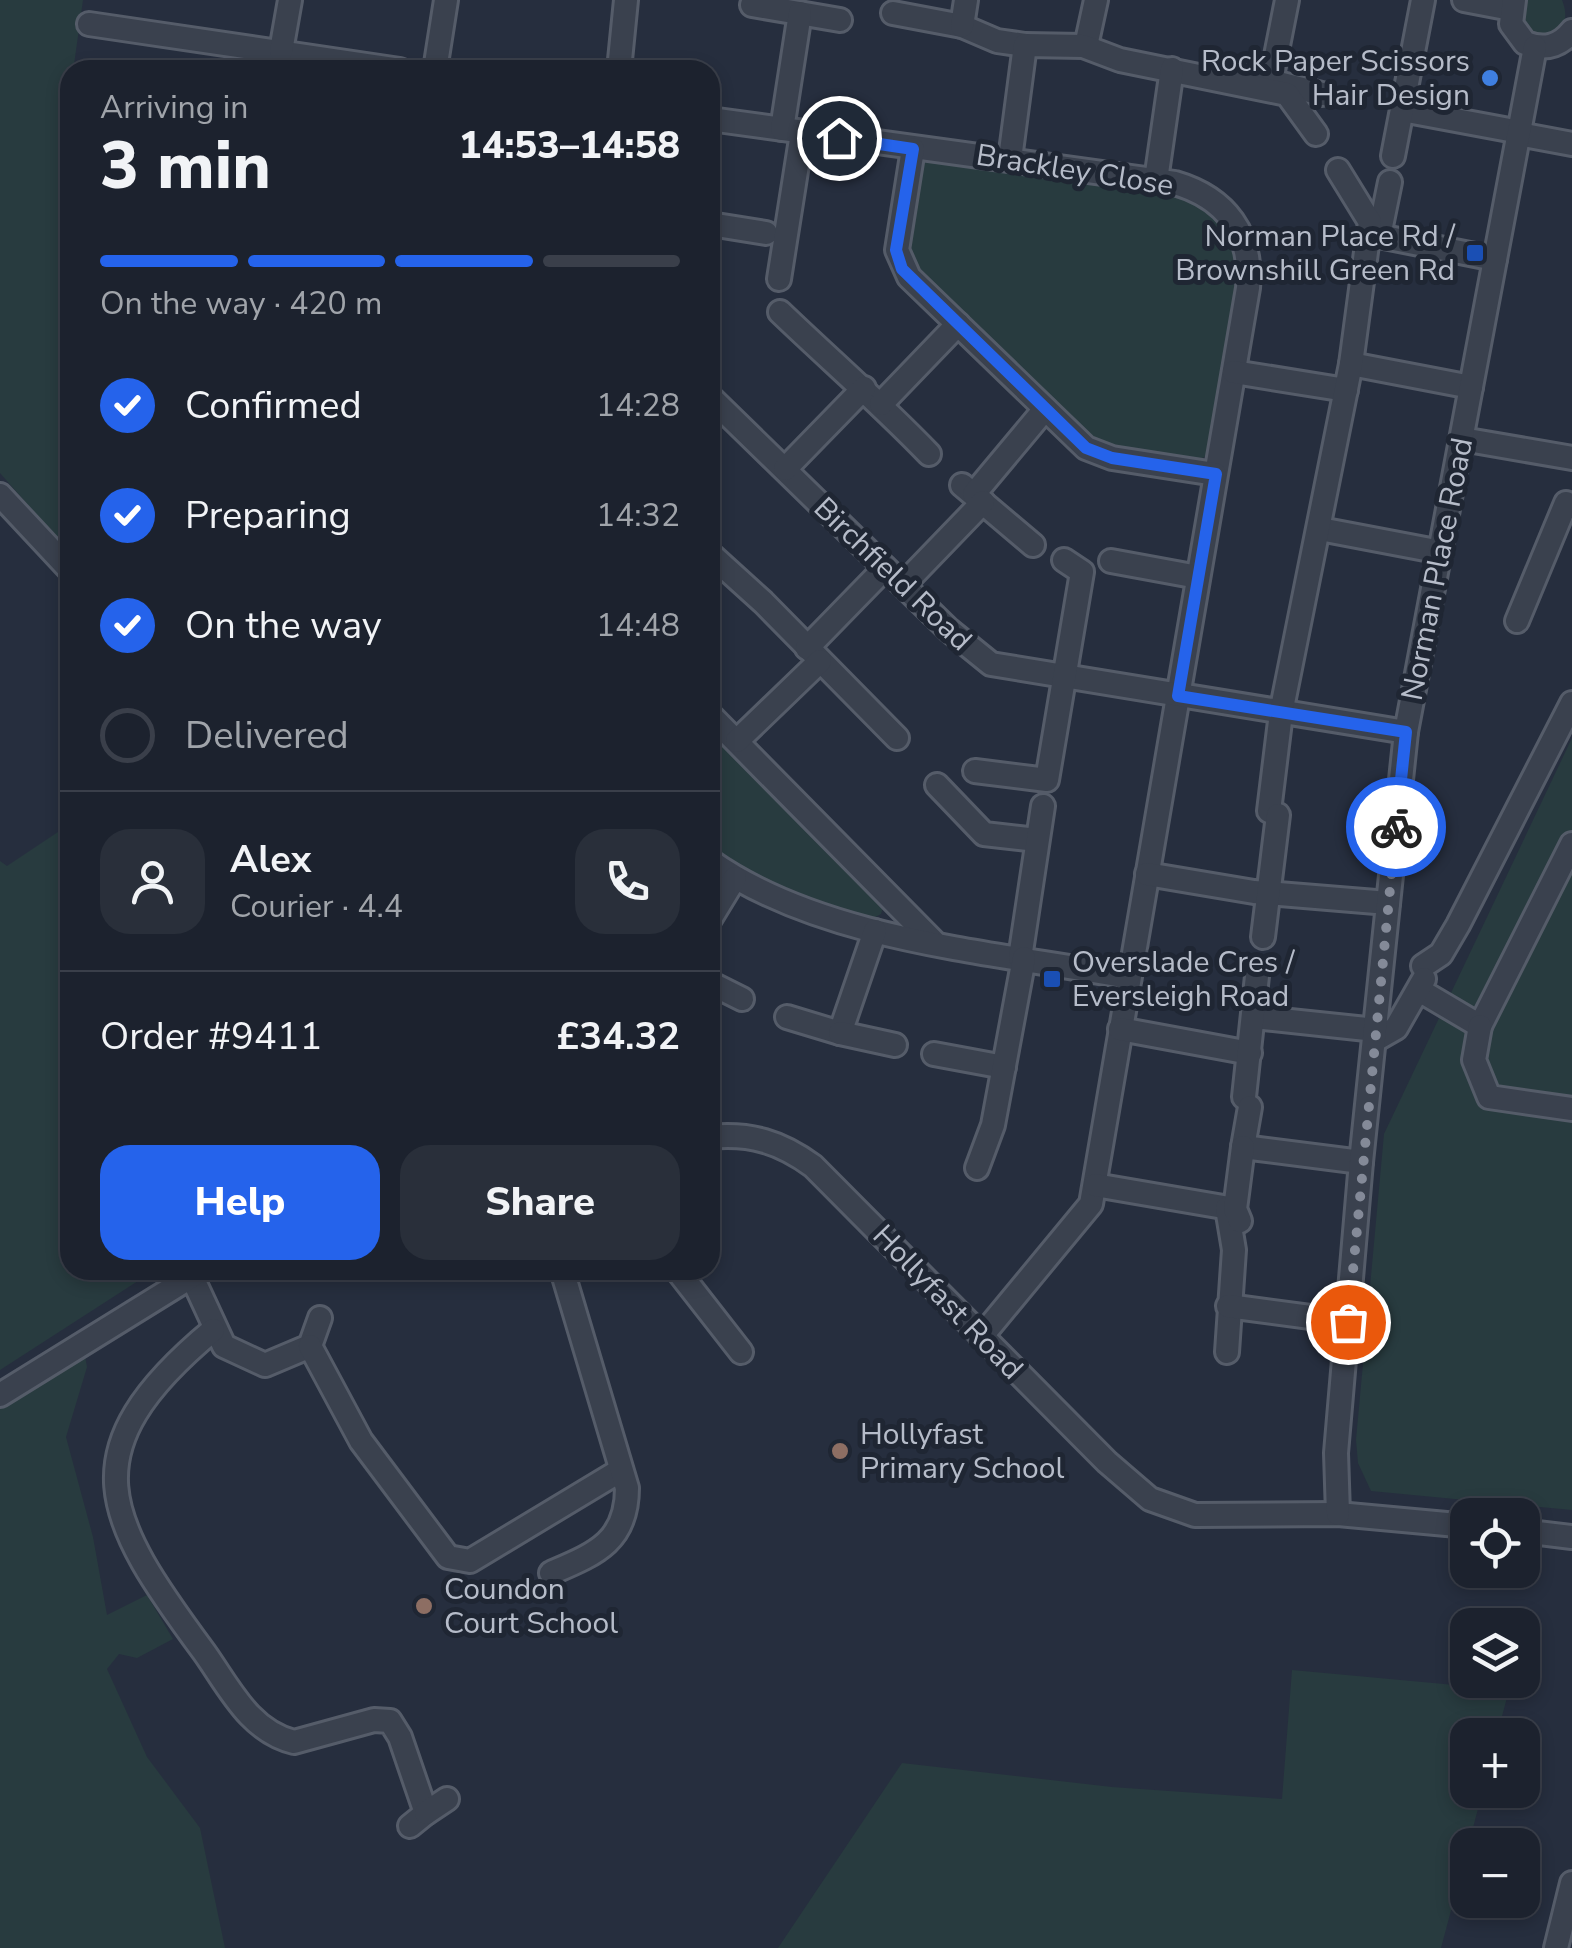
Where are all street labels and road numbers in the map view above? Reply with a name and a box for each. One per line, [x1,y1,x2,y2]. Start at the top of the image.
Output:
street label: Brackley Close [973,135,1177,206]
street label: Norman Place Road [1392,434,1483,704]
street label: Birchfield Road [805,488,981,660]
street label: Hollyfast Road [863,1216,1032,1389]

